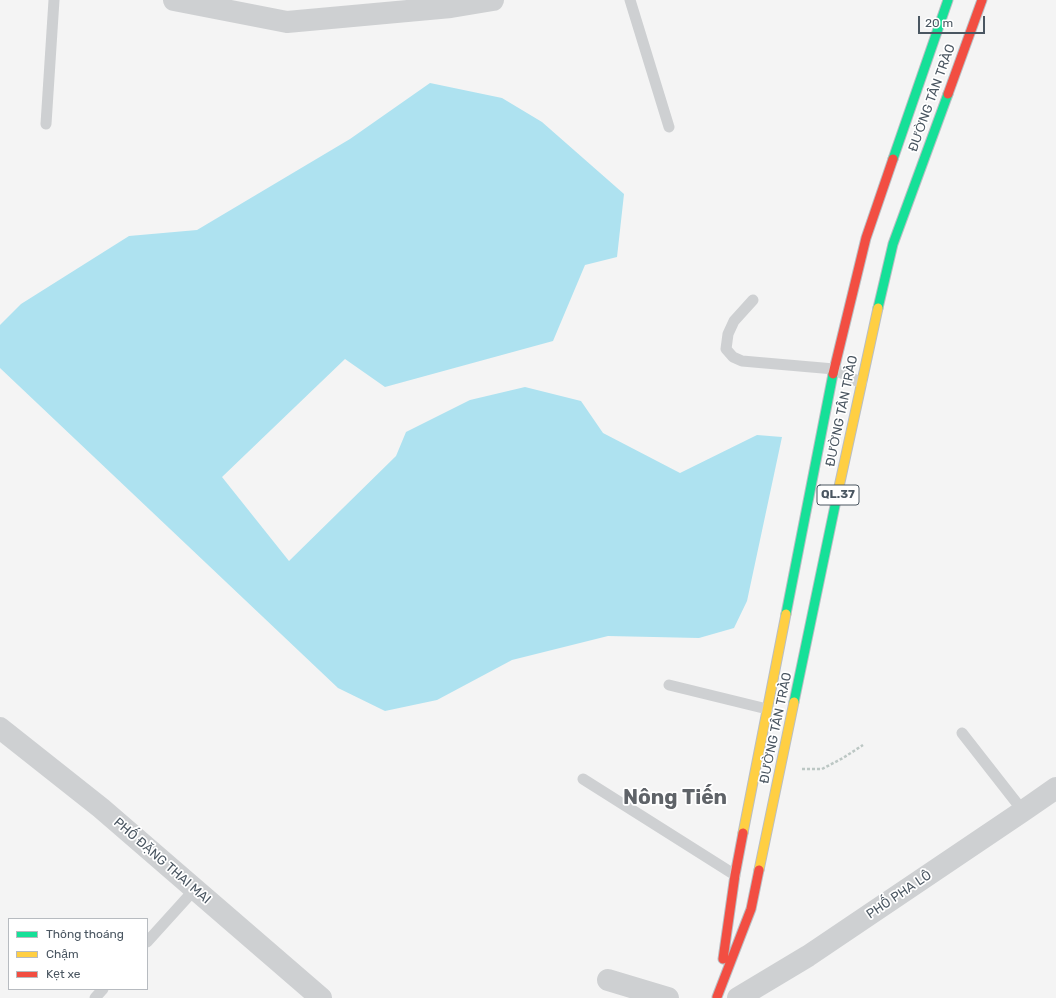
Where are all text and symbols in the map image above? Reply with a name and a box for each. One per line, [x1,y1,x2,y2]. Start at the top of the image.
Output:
scale bar [920,8,987,34]
text: 20 m [925,16,953,30]
street label: ĐƯỜNG TÂN TRÀO [905,42,959,154]
street label: ĐƯỜNG TÂN TRÀO [823,354,861,468]
road number: QL.37 [817,485,859,505]
street label: ĐƯỜNG TÂN TRÀO [757,671,795,785]
district label: Nông Tiến [623,785,727,811]
street label: PHỐ ĐẶNG THAI MAI [110,815,214,907]
street label: PHỐ PHA LÔ [863,868,935,922]
legend [8,918,148,990]
text: Thông thoáng [46,927,124,941]
text: Chậm [46,947,79,961]
text: Kẹt xe [46,967,81,981]

